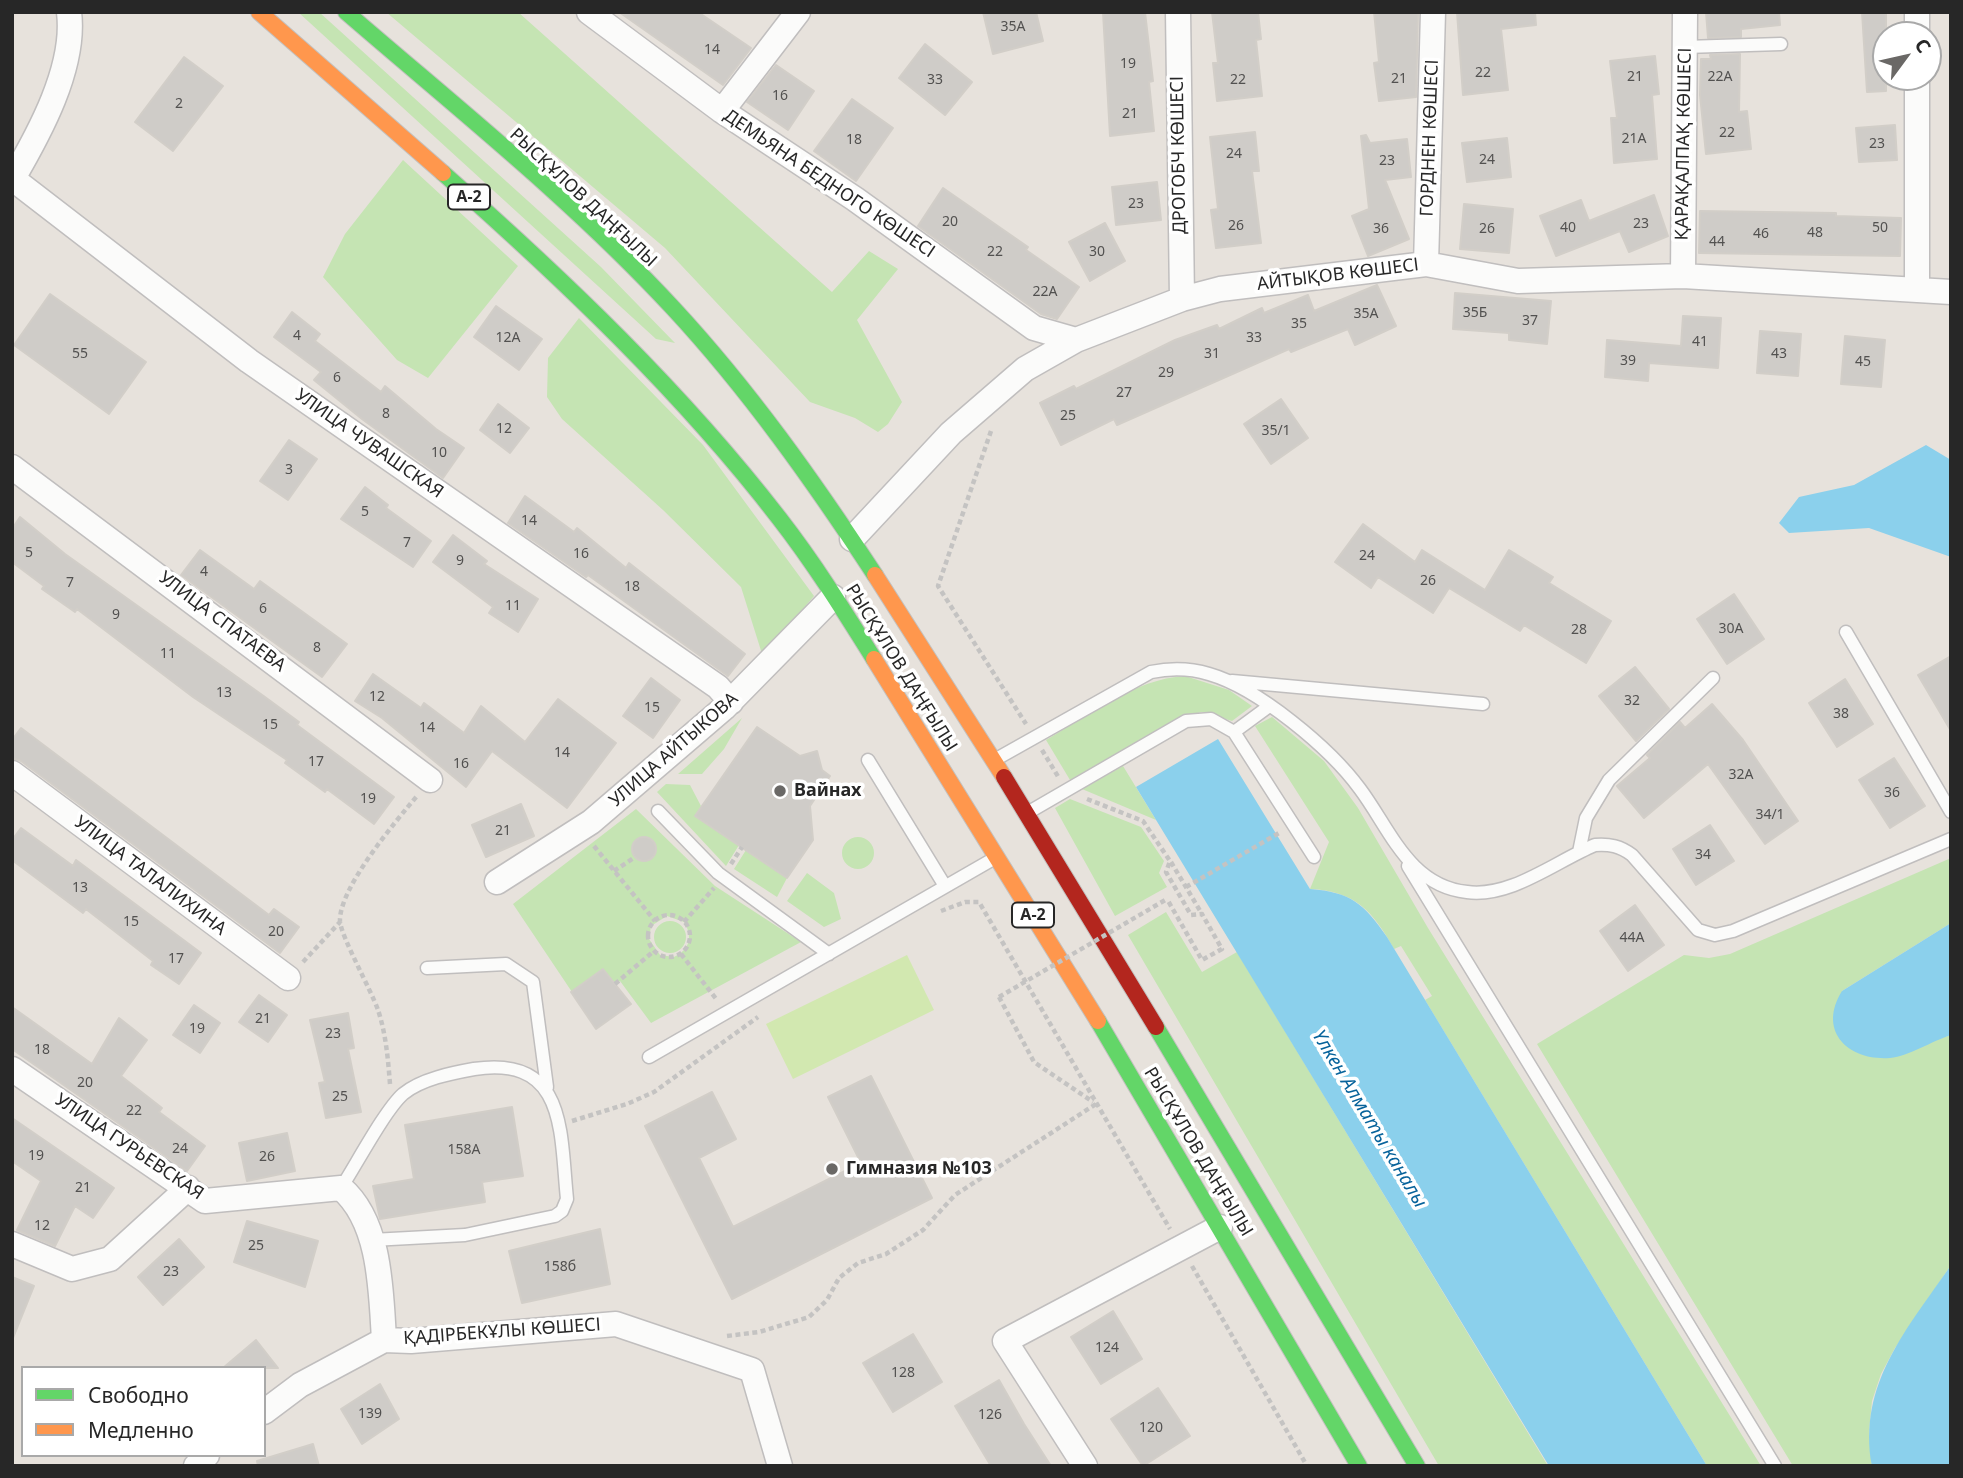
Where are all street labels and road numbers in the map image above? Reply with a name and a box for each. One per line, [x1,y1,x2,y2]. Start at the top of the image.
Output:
street label: ҚАРАҚАЛПАҚ КӨШЕСІ [1672,47,1696,241]
street label: ГОРДНЕН КӨШЕСІ [1416,59,1444,217]
street label: ДРОГОБЧ КӨШЕСІ [1167,76,1191,234]
street label: ДЕМЬЯНА БЕДНОГО КӨШЕСІ [719,105,939,263]
street label: РЫСҚҰЛОВ ДАҢҒЫЛЫ [505,124,661,272]
road number: A-2 [448,184,490,210]
street label: АЙТЫҚОВ КӨШЕСІ [1256,254,1420,296]
street label: УЛИЦА ЧУВАШСКАЯ [291,385,447,503]
street label: УЛИЦА СПАТАЕВА [154,567,290,677]
street label: РЫСҚҰЛОВ ДАҢҒЫЛЫ [841,580,961,756]
street label: УЛИЦА АЙТЫКОВА [605,688,743,812]
street label: УЛИЦА ТАЛАЛИХИНА [70,812,230,940]
road number: A-2 [1012,903,1054,928]
street label: РЫСҚҰЛОВ ДАҢҒЫЛЫ [1139,1064,1257,1240]
street label: УЛИЦА ГУРЬЕВСКАЯ [51,1089,207,1205]
street label: ҚАДІРБЕКҰЛЫ КӨШЕСІ [403,1314,601,1350]

